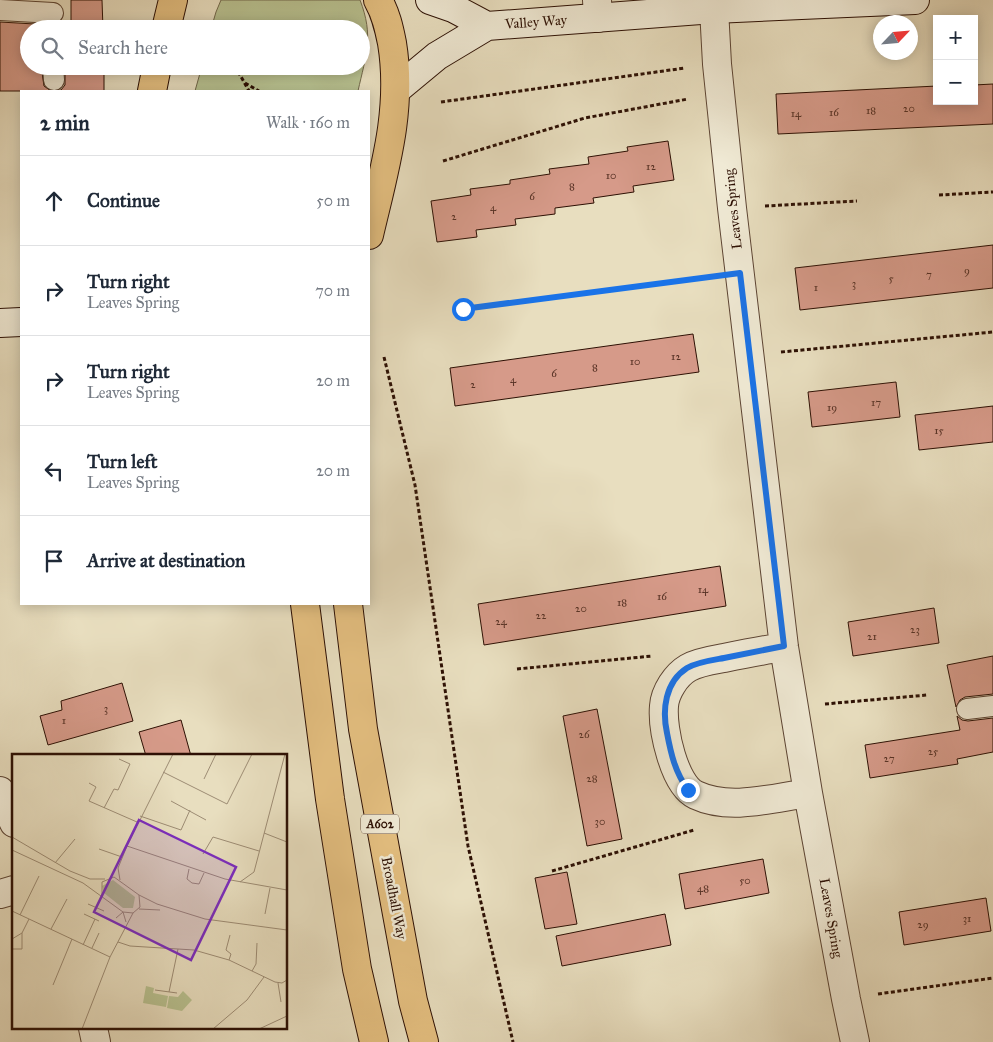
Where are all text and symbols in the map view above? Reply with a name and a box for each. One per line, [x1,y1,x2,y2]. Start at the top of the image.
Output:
street label: Valley Way [503,11,568,33]
north arrow [873,15,918,60]
map controls [933,15,978,105]
button: + [933,15,978,60]
search box [20,20,370,75]
icon: search [38,34,66,62]
text: Search here [78,36,168,59]
button: − [933,60,978,105]
house number: 20 [903,102,915,115]
house number: 18 [866,104,876,117]
house number: 16 [829,106,839,119]
house number: 14 [791,107,802,120]
text: 2 min [40,110,90,136]
text: Walk · 160 m [266,113,350,132]
house number: 12 [646,160,656,173]
street label: Leaves Spring [720,168,746,250]
house number: 10 [606,169,616,182]
house number: 8 [569,180,575,193]
icon: ahead [40,187,68,215]
text: Continue [87,189,160,212]
house number: 6 [529,190,535,203]
text: 50 m [316,191,350,210]
house number: 4 [490,201,497,214]
house number: 2 [451,210,457,223]
house number: 9 [964,264,970,277]
house number: 7 [926,268,932,281]
text: Turn right [87,270,170,293]
house number: 5 [888,272,894,285]
icon: right [40,277,68,305]
house number: 3 [852,277,856,290]
text: 70 m [315,281,350,300]
house number: 1 [814,281,818,294]
text: Leaves Spring [87,293,179,312]
route start [452,298,475,321]
house number: 12 [671,350,681,363]
house number: 10 [630,355,640,368]
text: Turn right [87,360,170,383]
house number: 8 [592,361,598,374]
icon: right [40,367,68,395]
house number: 6 [551,367,557,380]
text: 20 m [316,371,350,390]
house number: 4 [510,373,517,386]
house number: 2 [470,378,476,391]
text: Leaves Spring [87,383,179,402]
house number: 17 [871,396,881,409]
house number: 19 [827,401,837,414]
house number: 15 [934,424,944,437]
text: Turn left [87,450,157,473]
icon: left [40,457,68,485]
text: 20 m [316,461,350,480]
text: Leaves Spring [87,473,179,492]
icon: arrive [40,547,68,575]
text: Arrive at destination [87,549,245,572]
house number: 14 [698,583,709,596]
house number: 16 [657,590,667,603]
house number: 18 [617,596,627,609]
house number: 20 [575,602,587,615]
house number: 22 [536,609,547,622]
house number: 24 [495,615,508,628]
house number: 23 [910,623,920,636]
house number: 21 [867,630,877,643]
house number: 3 [104,702,108,715]
house number: 1 [62,714,66,727]
house number: 26 [578,728,590,741]
house number: 25 [928,745,938,758]
house number: 27 [884,752,895,765]
inset map [12,754,288,1030]
house number: 28 [586,772,598,785]
route end [677,779,700,802]
road number: A602 [361,814,399,834]
house number: 30 [595,815,605,828]
street label: Broadhall Way [378,855,410,941]
house number: 50 [739,874,751,887]
street label: Leaves Spring [816,877,846,960]
house number: 48 [697,882,709,895]
house number: 31 [963,912,971,925]
house number: 29 [917,918,929,931]

